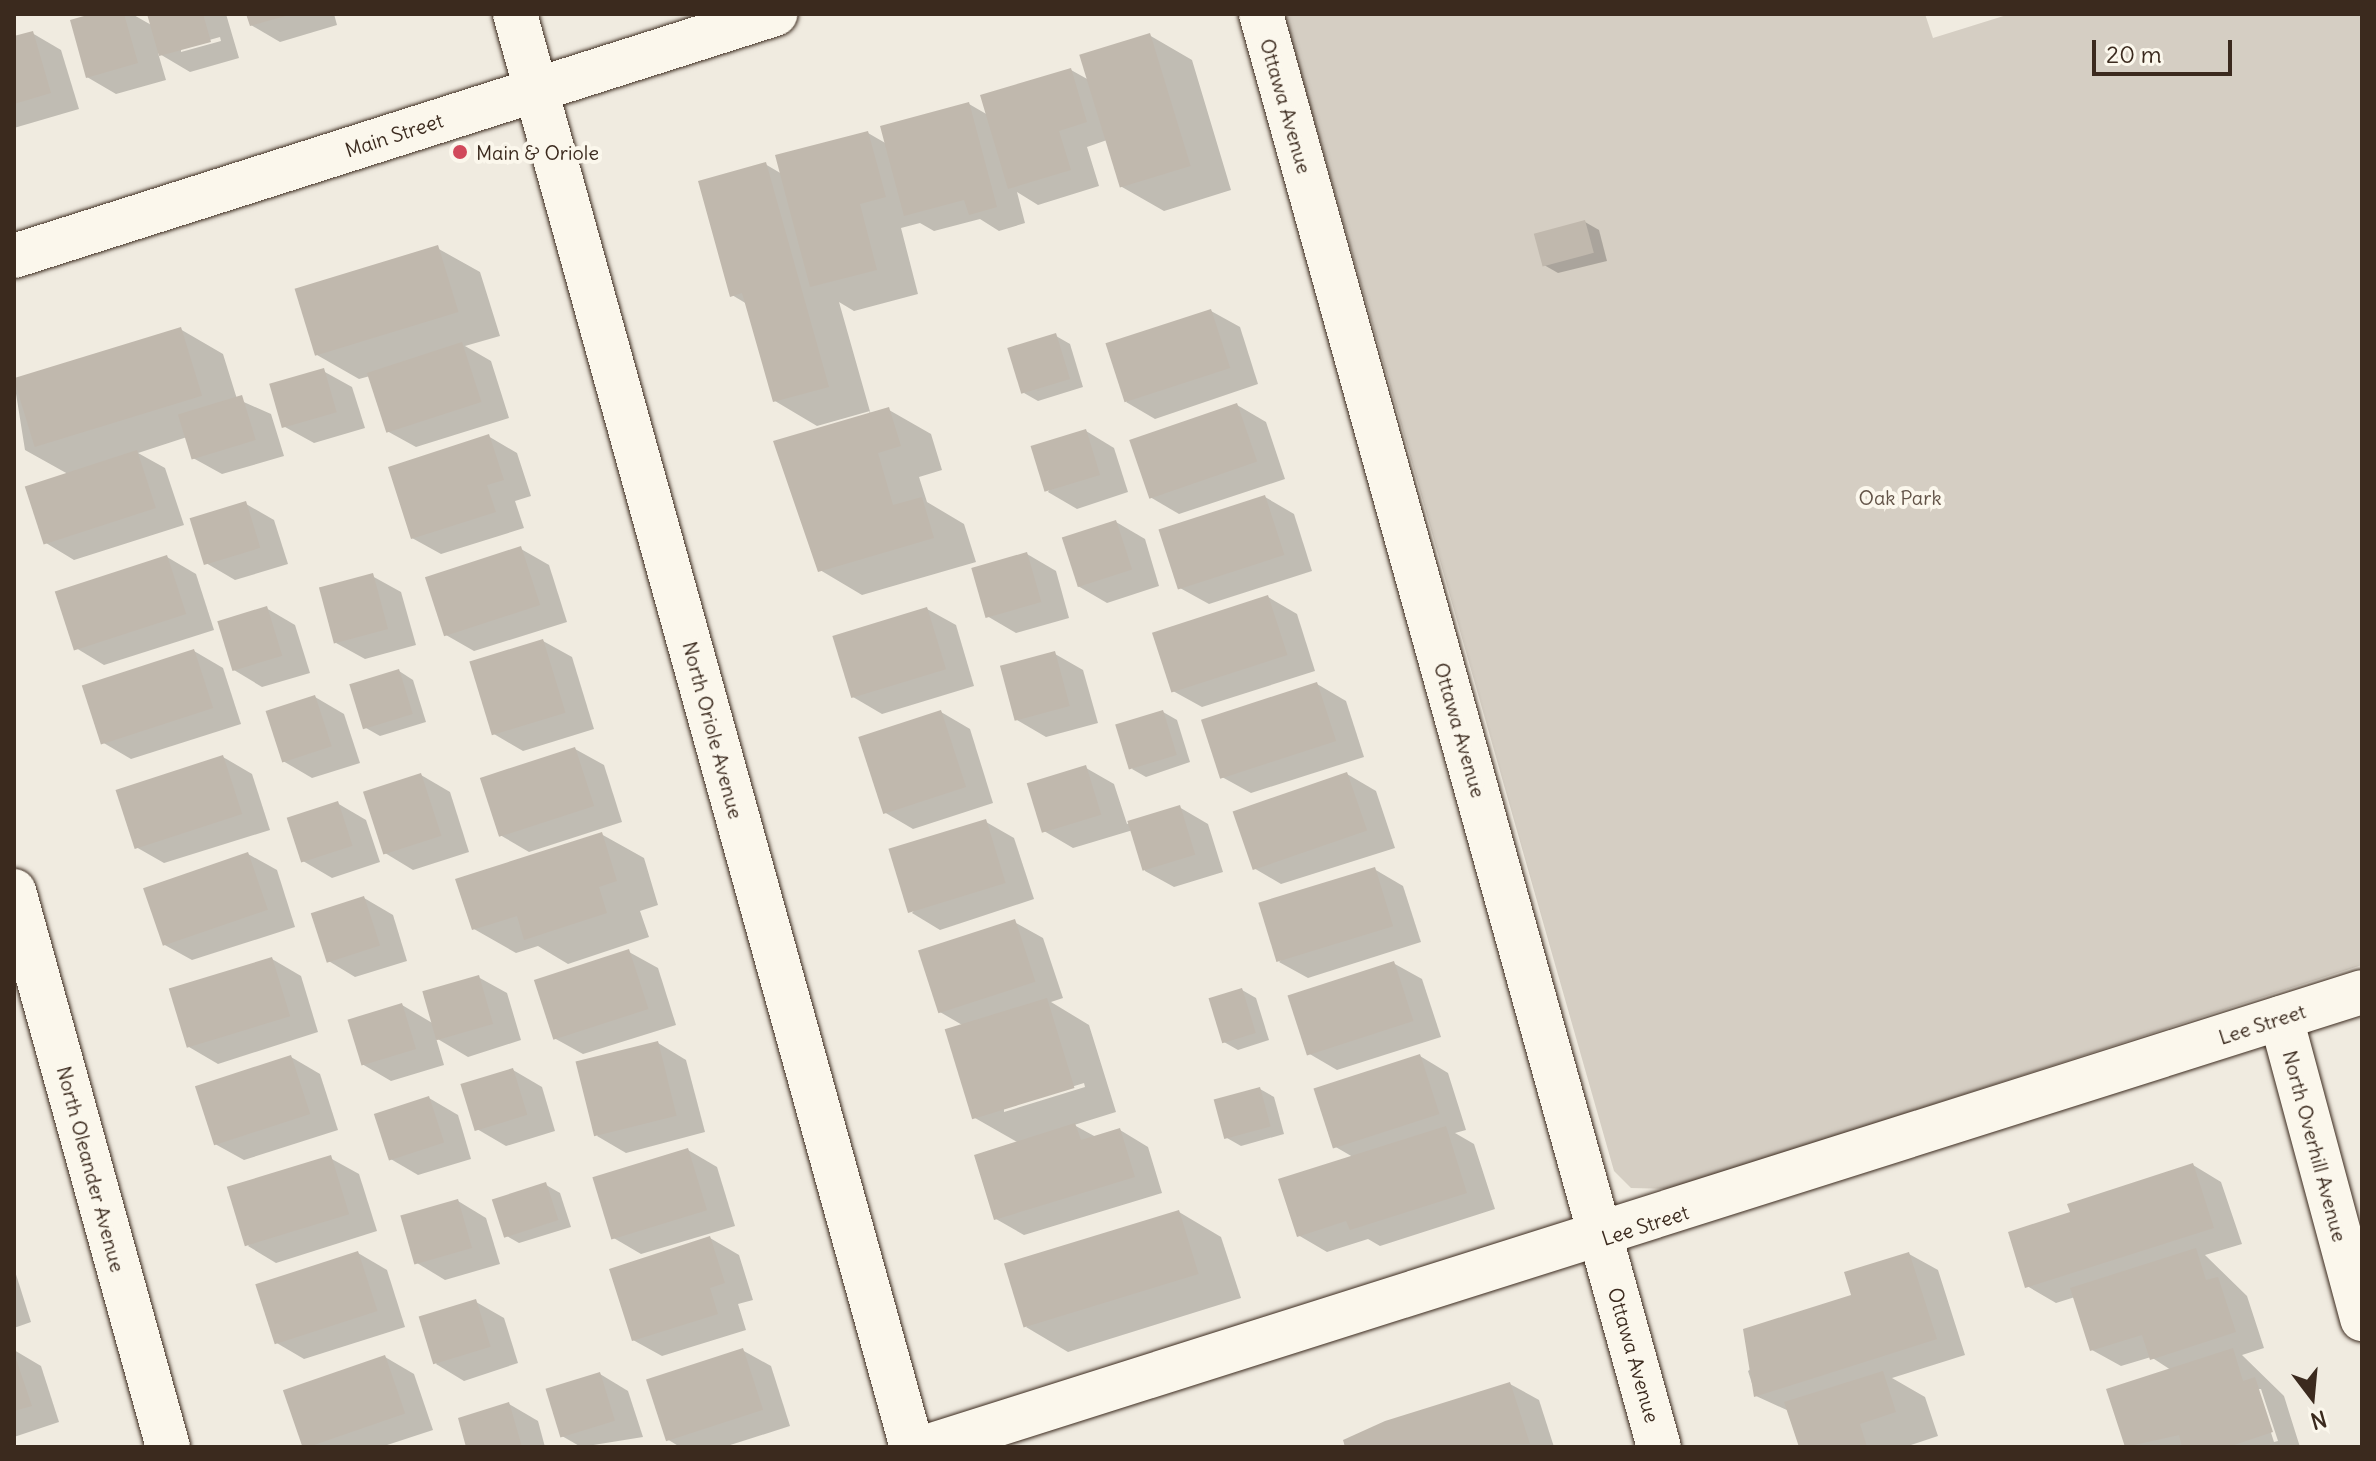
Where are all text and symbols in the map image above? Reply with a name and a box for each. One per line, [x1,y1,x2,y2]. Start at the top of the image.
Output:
scale bar [2096,24,2236,74]
street label: Ottawa Avenue [1255,36,1317,176]
text: 20 m [2106,39,2162,69]
street label: Main Street [342,108,446,162]
place label: Main & Oriole [476,140,599,164]
marker: Main & Oriole [451,143,469,161]
park label: Oak Park [1858,485,1942,509]
street label: North Oriole Avenue [678,639,748,821]
street label: Ottawa Avenue [1429,660,1491,800]
street label: Lee Street [2216,999,2308,1049]
street label: North Overhill Avenue [2278,1048,2352,1244]
street label: North Oleander Avenue [52,1063,130,1275]
street label: Lee Street [1599,1200,1691,1250]
street label: Ottawa Avenue [1603,1285,1665,1425]
north arrow [2272,1357,2352,1437]
text: N [2307,1405,2330,1436]

